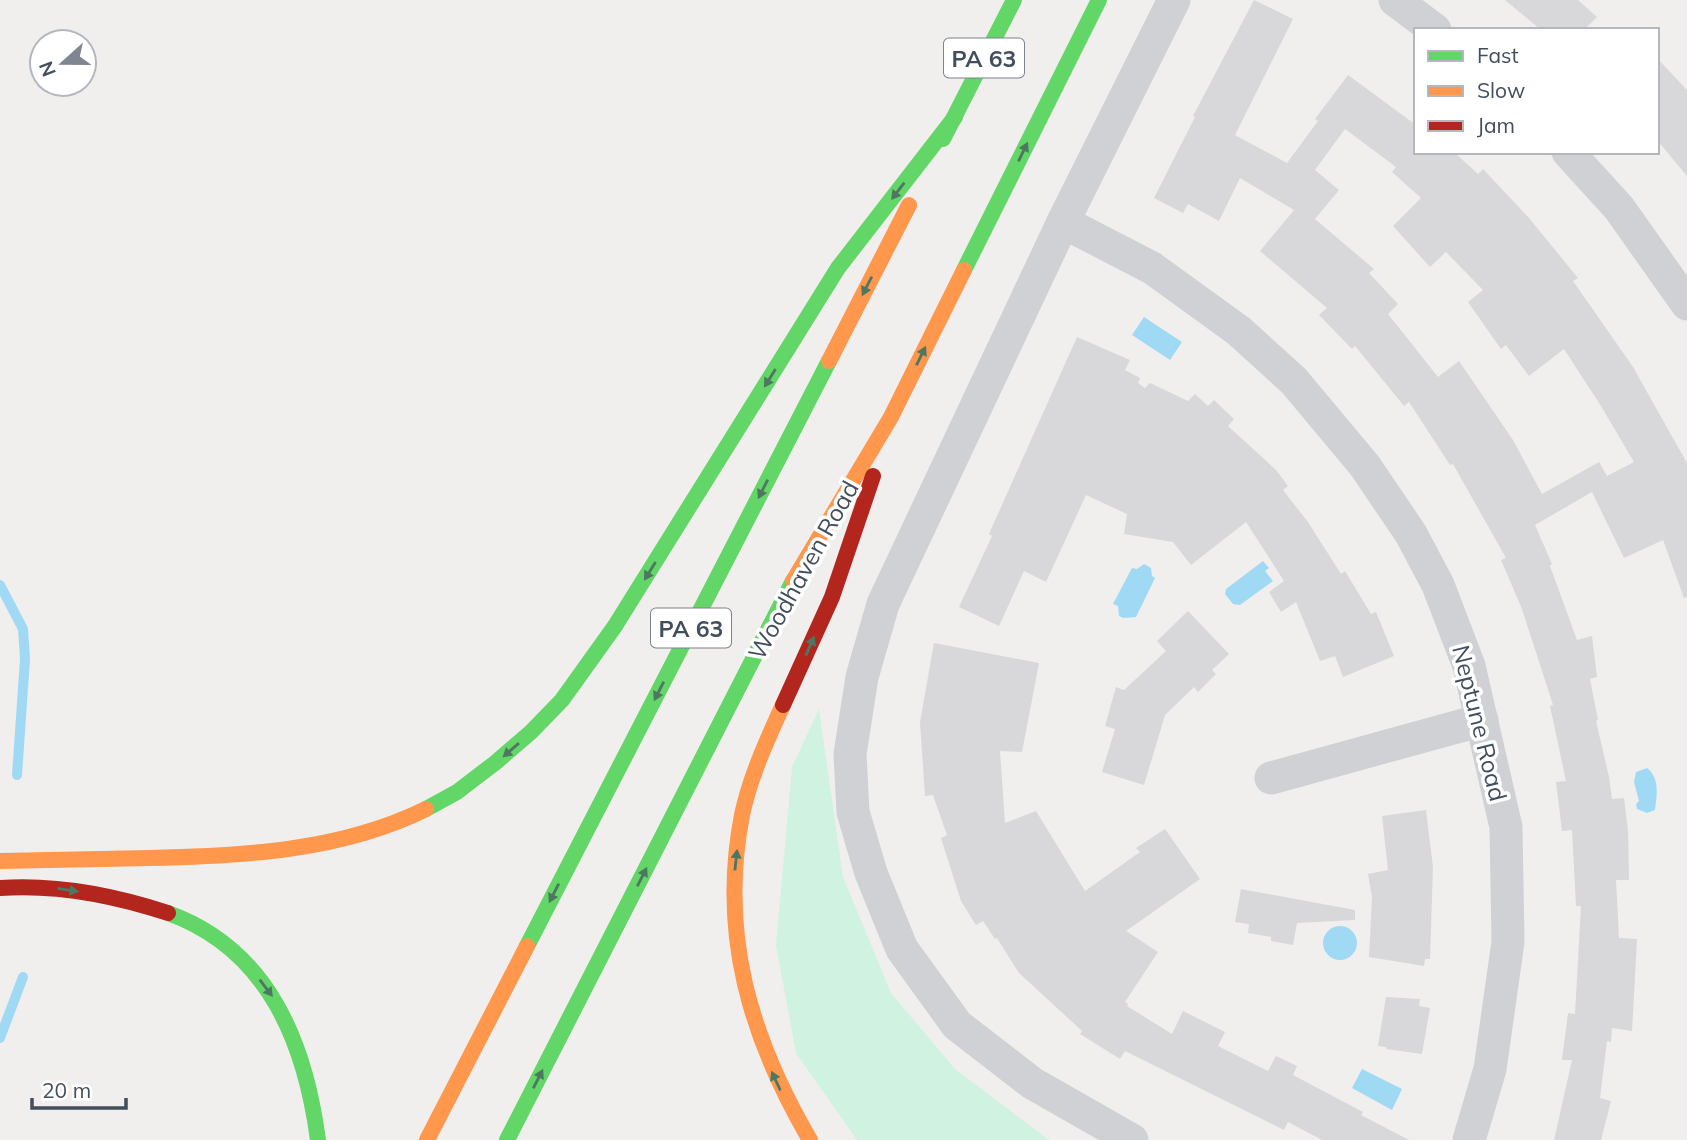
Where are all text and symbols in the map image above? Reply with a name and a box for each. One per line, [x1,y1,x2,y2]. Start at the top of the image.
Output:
north arrow [28,28,98,98]
legend [1414,28,1659,154]
road number: PA 63 [944,39,1024,78]
text: Fast [1477,42,1519,68]
text: N [33,58,61,80]
text: Slow [1477,77,1525,103]
text: Jam [1477,112,1515,138]
one-way arrow [1017,142,1028,162]
one-way arrow [891,181,906,199]
one-way arrow [862,277,874,297]
one-way arrow [916,346,927,366]
one-way arrow [763,369,776,388]
street label: Woodhaven Road [741,475,865,665]
one-way arrow [757,479,769,499]
one-way arrow [643,562,656,581]
road number: PA 63 [651,608,731,648]
one-way arrow [804,636,816,656]
street label: Neptune Road [1446,642,1514,804]
one-way arrow [653,681,664,701]
one-way arrow [502,742,519,757]
one-way arrow [731,848,742,870]
one-way arrow [636,867,648,887]
one-way arrow [549,883,560,903]
one-way arrow [57,885,79,896]
one-way arrow [259,978,273,997]
scale bar [32,1066,126,1110]
one-way arrow [533,1069,544,1089]
one-way arrow [771,1071,782,1091]
text: 20 m [42,1077,91,1103]

